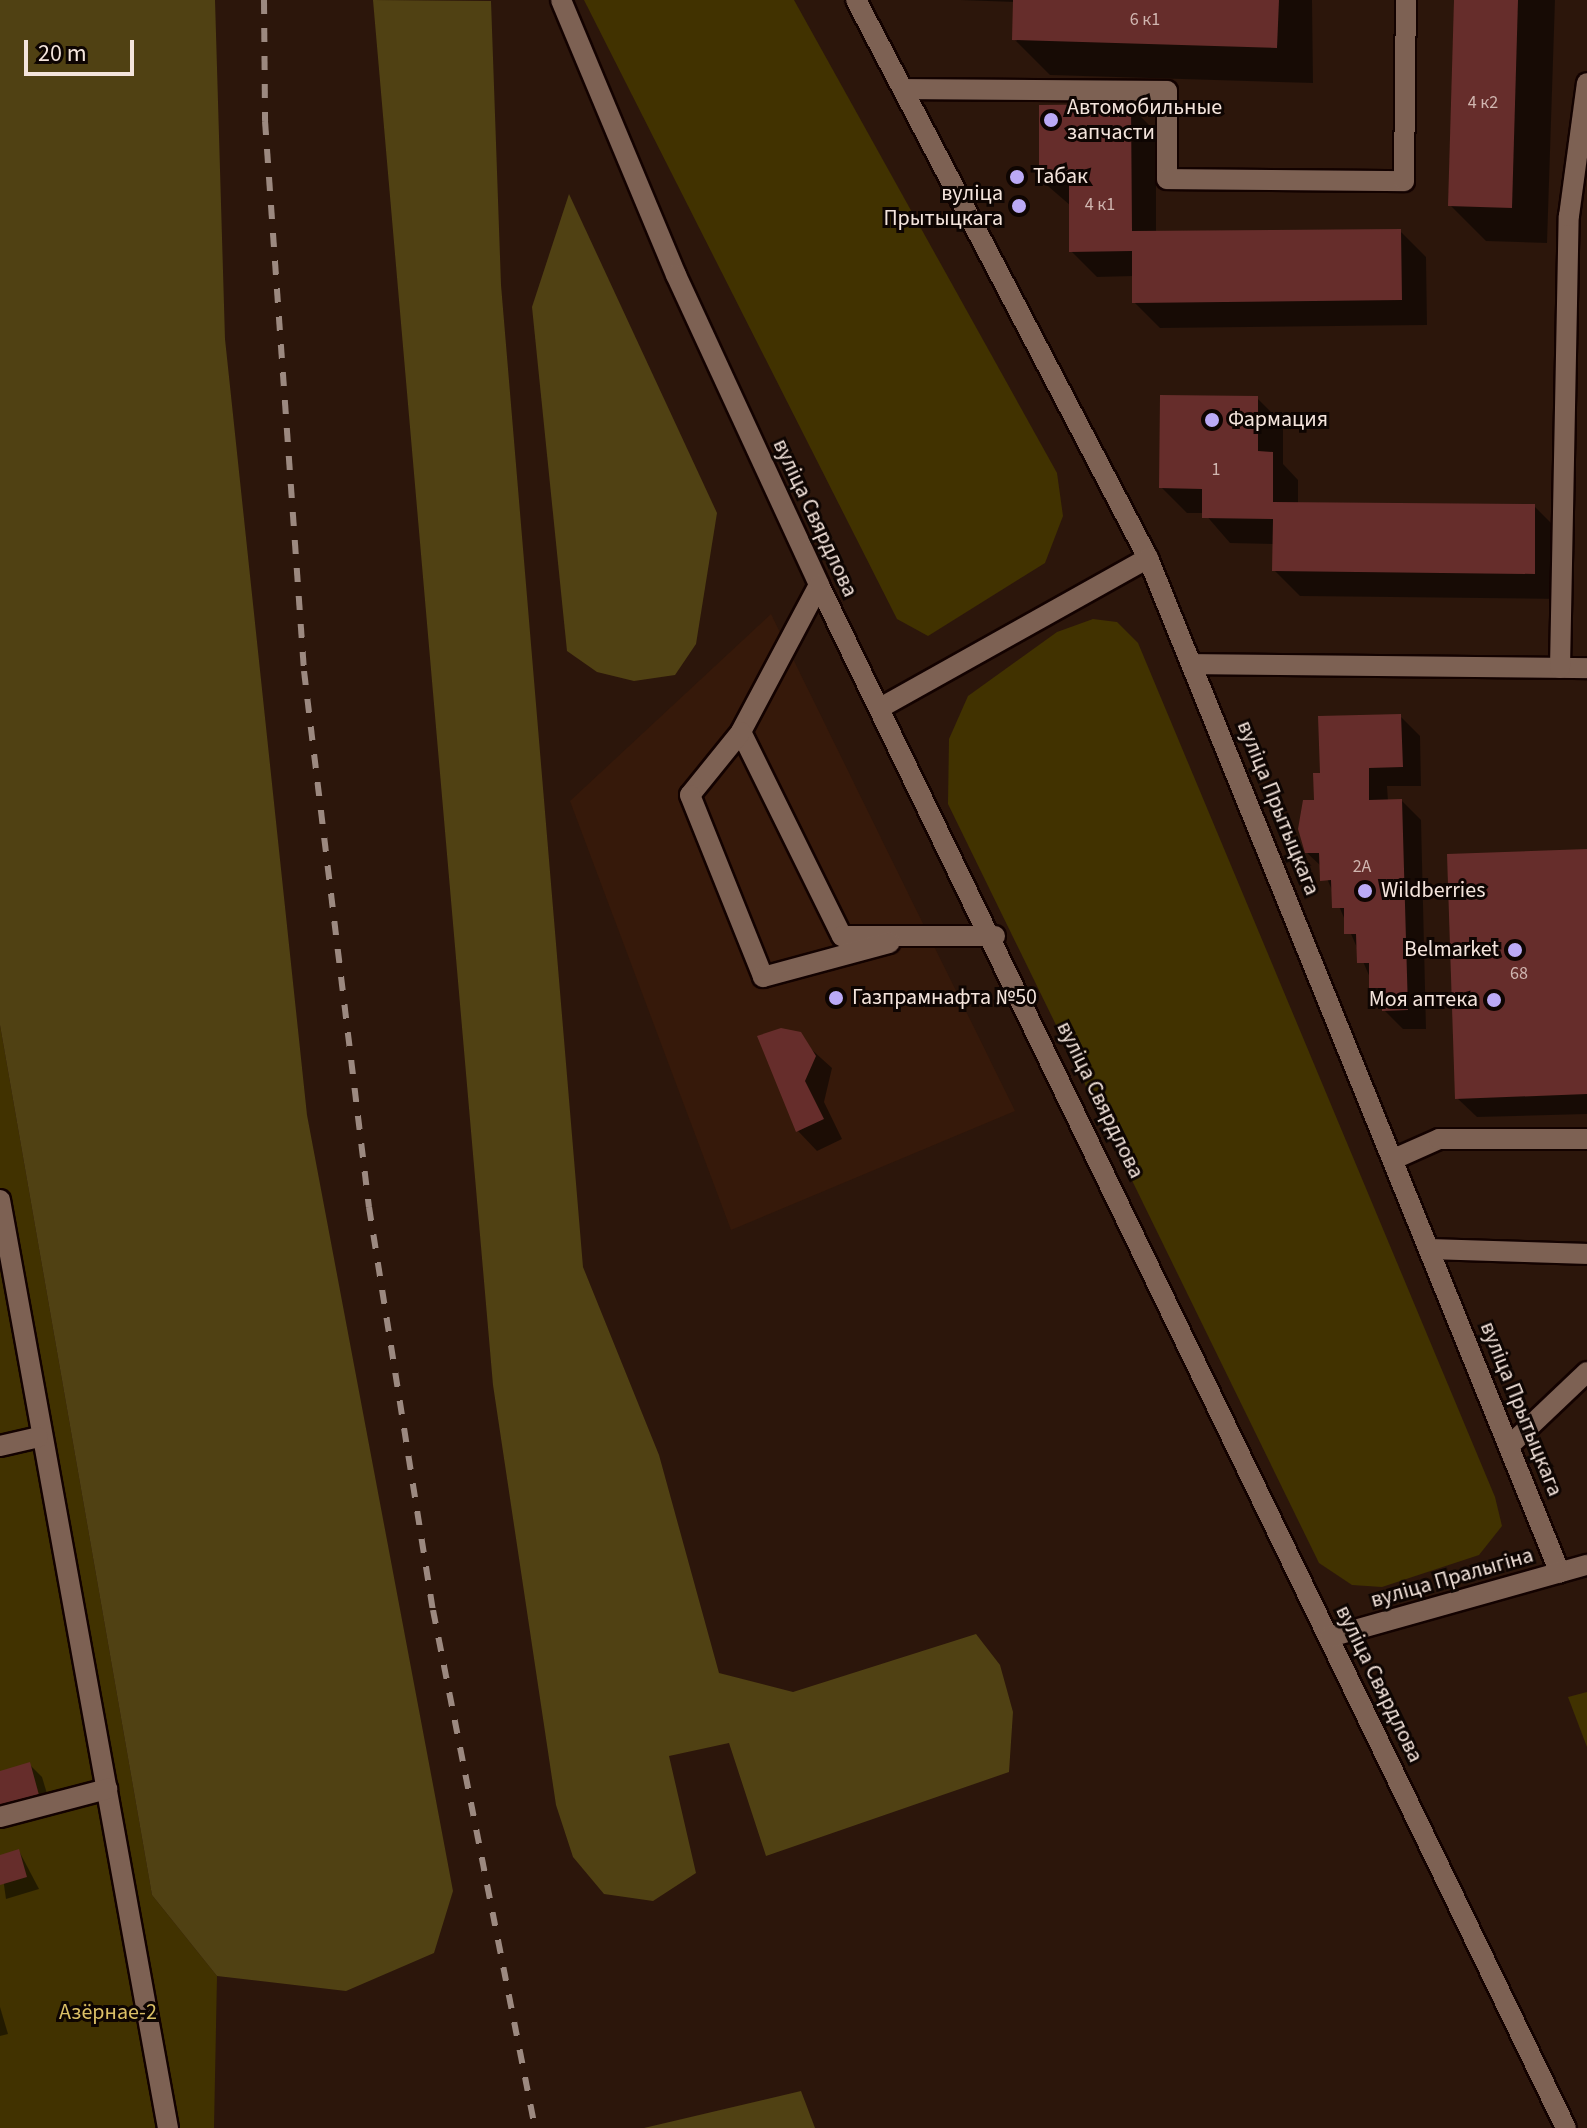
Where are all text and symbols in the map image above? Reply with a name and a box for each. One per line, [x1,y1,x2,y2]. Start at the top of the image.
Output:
house number: 6 к1 [1130,9,1160,31]
scale bar [28,24,138,74]
text: 20 m [38,36,87,71]
house number: 4 к2 [1468,92,1498,114]
place label: Автомобильные запчасти [1067,94,1222,146]
marker: Автомобильные запчасти [1042,111,1060,129]
place label: Табак [1033,164,1088,190]
marker: Табак [1008,168,1026,186]
place label: вуліца Прытыцкага [883,180,1003,232]
house number: 4 к1 [1085,194,1115,216]
marker: вуліца Прытыцкага [1010,197,1028,215]
place label: Фармация [1228,407,1328,433]
marker: Фармация [1203,411,1221,429]
street label: вуліца Свярдлова [767,435,863,601]
house number: 1 [1212,459,1220,481]
street label: вуліца Прытыцкага [1231,717,1325,899]
house number: 2А [1353,856,1371,878]
place label: Wildberries [1381,878,1485,904]
marker: Wildberries [1356,882,1374,900]
place label: Belmarket [1404,937,1499,963]
marker: Belmarket [1506,941,1524,959]
house number: 68 [1510,963,1528,985]
place label: Газпрамнафта №50 [852,985,1037,1011]
place label: Моя аптека [1369,987,1478,1013]
marker: Газпрамнафта №50 [827,989,845,1007]
marker: Моя аптека [1485,991,1503,1009]
street label: вуліца Свярдлова [1051,1017,1149,1183]
street label: вуліца Прытыцкага [1474,1318,1568,1500]
street label: вуліца Пралыгіна [1368,1542,1536,1614]
street label: вуліца Свярдлова [1330,1601,1428,1767]
park label: Азёрнае-2 [59,2000,157,2026]

